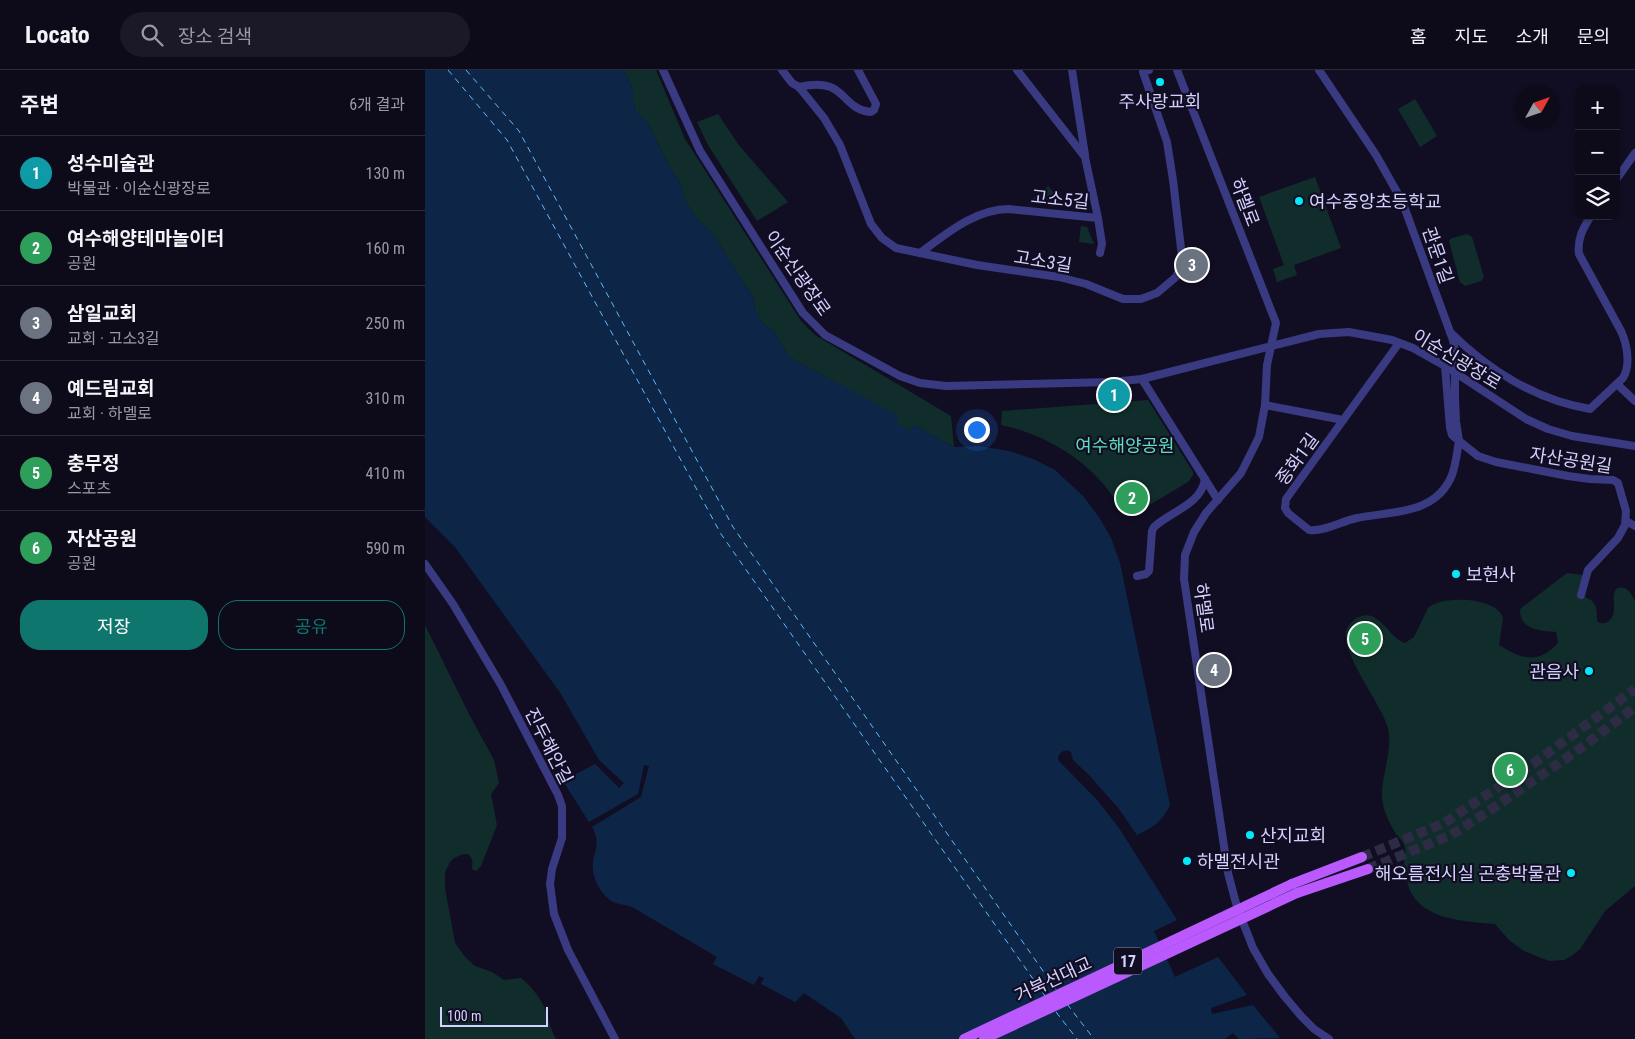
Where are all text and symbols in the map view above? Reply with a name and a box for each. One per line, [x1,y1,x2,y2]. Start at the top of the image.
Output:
search box [120,12,470,57]
text: Locato [25,21,90,49]
icon: search [138,21,166,49]
text: 장소 검색 [178,25,252,48]
text: 홈 [1410,26,1427,47]
text: 지도 [1455,26,1488,47]
text: 소개 [1516,26,1549,47]
text: 문의 [1577,26,1610,47]
marker: 주사랑교회 [1154,76,1166,88]
north arrow [1515,85,1560,130]
map controls [1575,85,1620,220]
button: + [1575,85,1620,130]
place label: 주사랑교회 [1119,91,1201,112]
text: 주변 [20,93,59,117]
text: 6개 결과 [349,95,405,114]
button: − [1575,130,1620,175]
text: 성수미술관 [67,152,154,175]
text: 1 [32,164,40,183]
text: 130 m [366,164,405,183]
street label: 하멜로 [1226,175,1264,229]
button: layers [1575,175,1620,220]
text: 박물관 · 이순신광장로 [67,179,211,198]
street label: 고소5길 [1030,185,1090,213]
place label: 여수중앙초등학교 [1309,191,1441,212]
marker: 여수중앙초등학교 [1293,195,1305,207]
street label: 관문1길 [1419,224,1457,286]
street label: 이순신광장로 [761,226,835,320]
text: 여수해양테마놀이터 [67,227,224,250]
text: 2 [32,239,40,258]
text: 160 m [366,239,405,258]
street label: 고소3길 [1012,246,1074,276]
pin: 3 [1176,246,1208,284]
text: 공원 [67,254,96,273]
text: 삼일교회 [67,302,137,325]
text: 3 [32,314,40,333]
text: 250 m [366,314,405,333]
street label: 이순신광장로 [1409,324,1505,394]
text: 교회 · 고소3길 [67,329,160,348]
pin: 1 [1098,376,1130,414]
text: 예드림교회 [67,377,154,400]
text: 4 [32,389,40,408]
text: 310 m [366,389,405,408]
text: 교회 · 하멜로 [67,404,152,423]
your location [964,417,990,443]
street label: 종화1길 [1271,429,1323,489]
park label: 여수해양공원 [1075,435,1175,456]
street label: 자산공원길 [1528,443,1614,477]
text: 충무정 [67,452,119,475]
text: 5 [32,464,40,483]
text: 410 m [366,464,405,483]
text: 스포츠 [67,479,111,498]
pin: 2 [1116,479,1148,517]
text: 자산공원 [67,527,137,550]
text: 6 [32,539,40,558]
text: 590 m [366,539,405,558]
text: 공원 [67,554,96,573]
place label: 보현사 [1466,564,1516,585]
marker: 보현사 [1450,568,1462,580]
street label: 하멜로 [1190,582,1218,634]
button: 저장 [20,600,208,650]
button: 공유 [218,600,405,650]
pin: 5 [1349,620,1381,658]
pin: 4 [1198,651,1230,689]
place label: 관음사 [1529,661,1579,682]
marker: 관음사 [1583,665,1595,677]
street label: 진두해안길 [521,704,577,788]
pin: 6 [1494,751,1526,789]
place label: 산지교회 [1260,825,1326,846]
marker: 산지교회 [1244,829,1256,841]
place label: 하멜전시관 [1197,851,1280,872]
marker: 하멜전시관 [1181,855,1193,867]
place label: 해오름전시실 곤충박물관 [1375,863,1561,884]
marker: 해오름전시실 곤충박물관 [1565,867,1577,879]
road number: 17 [1114,948,1142,974]
street label: 거북선대교 [1011,952,1095,1006]
scale bar [440,1004,547,1027]
text: 100 m [447,1008,482,1024]

